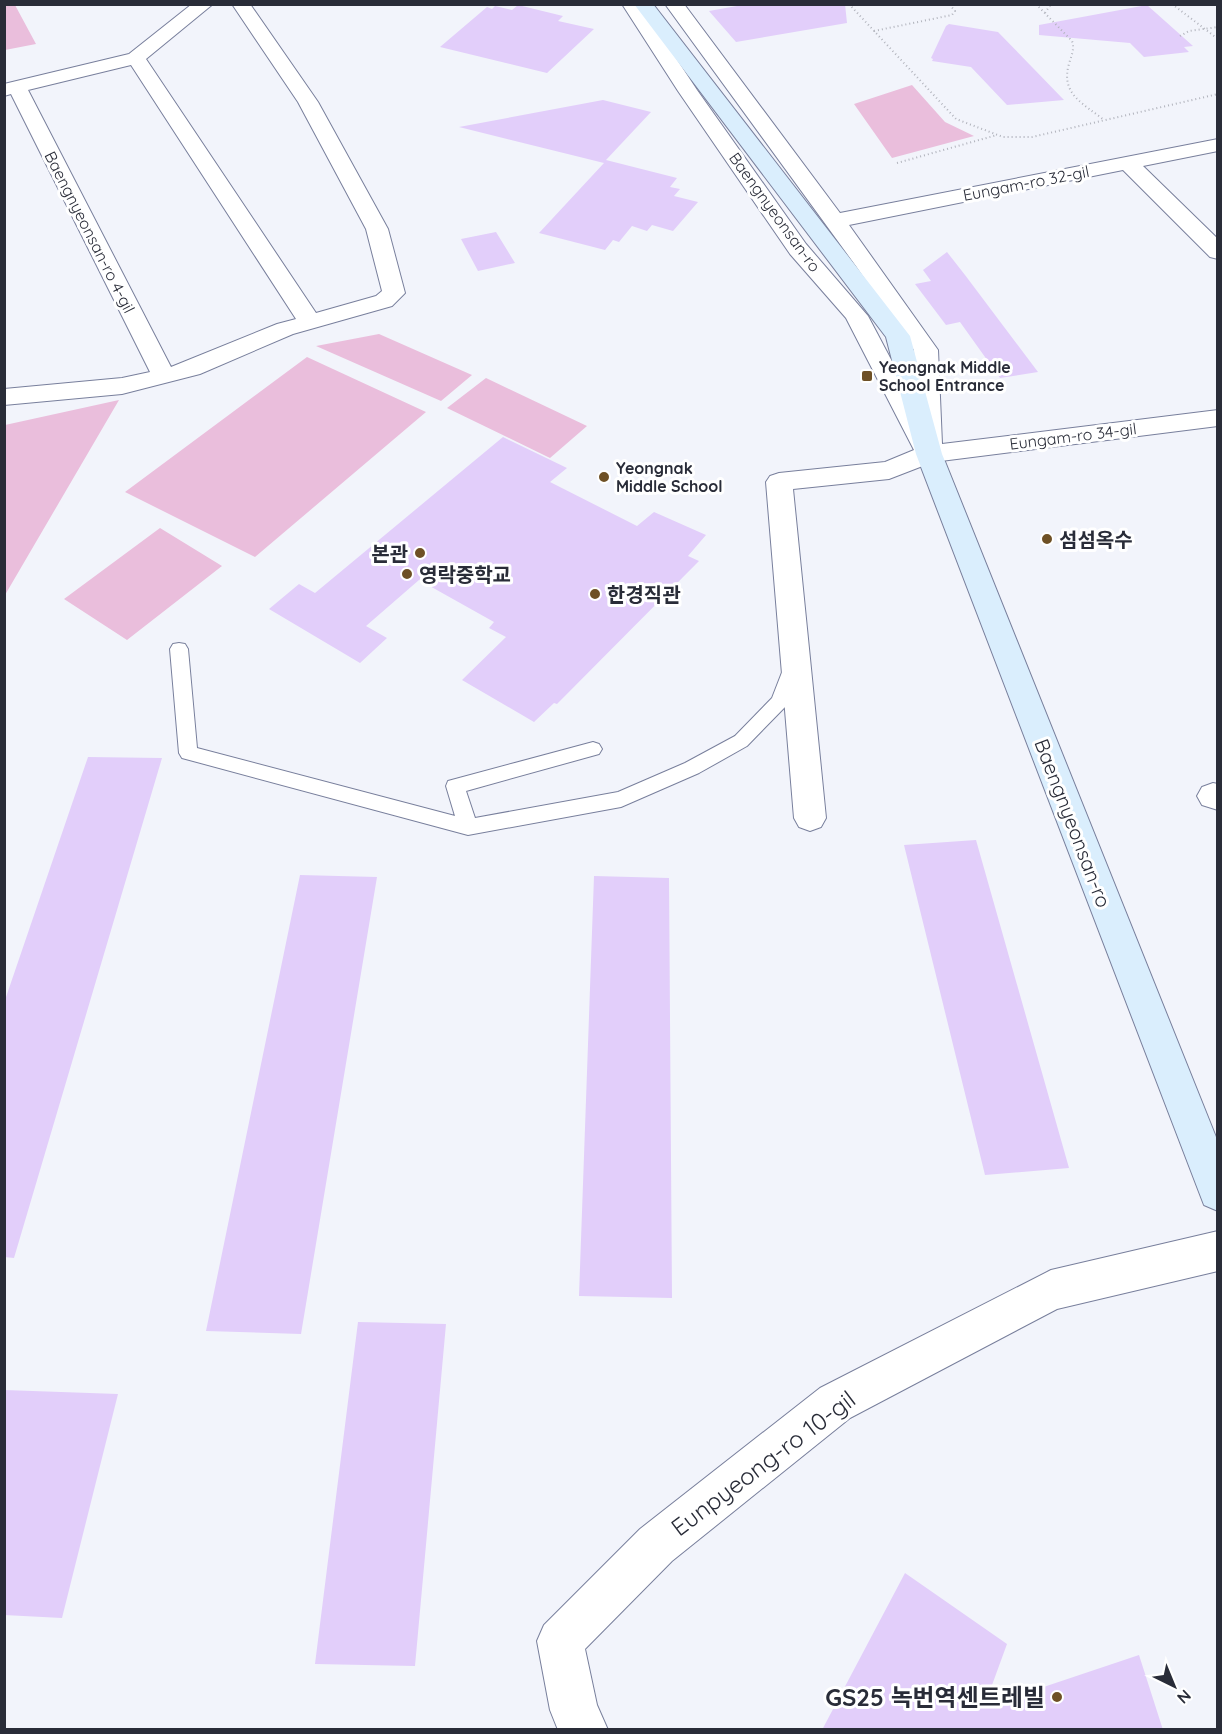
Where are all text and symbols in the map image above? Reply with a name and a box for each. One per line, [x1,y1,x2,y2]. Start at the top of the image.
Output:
street label: Baengnyeonsan-ro 4-gil [40,148,140,316]
street label: Baengnyeonsan-ro [725,148,825,276]
street label: Eungam-ro 32-gil [961,161,1091,205]
place label: Yeongnak Middle School Entrance [879,357,1011,395]
marker: Yeongnak Middle School Entrance [860,369,874,383]
street label: Eungam-ro 34-gil [1008,418,1138,454]
place label: Yeongnak Middle School [616,458,723,496]
marker: Yeongnak Middle School [597,470,611,484]
place label: 섬섬옥수 [1059,527,1133,552]
marker: 섬섬옥수 [1040,532,1054,546]
place label: 본관 [371,541,409,566]
marker: 본관 [413,546,427,560]
place label: 영락중학교 [419,562,511,587]
marker: 영락중학교 [400,567,414,581]
place label: 한경직관 [607,582,681,607]
marker: 한경직관 [588,587,602,601]
street label: Baengnyeonsan-ro [1029,735,1117,911]
street label: Eunpyeong-ro 10-gil [665,1384,861,1542]
north arrow [1144,1656,1204,1716]
place label: GS25 녹번역센트레빌 [825,1682,1045,1712]
text: N [1173,1686,1195,1708]
marker: GS25 녹번역센트레빌 [1050,1690,1064,1704]

